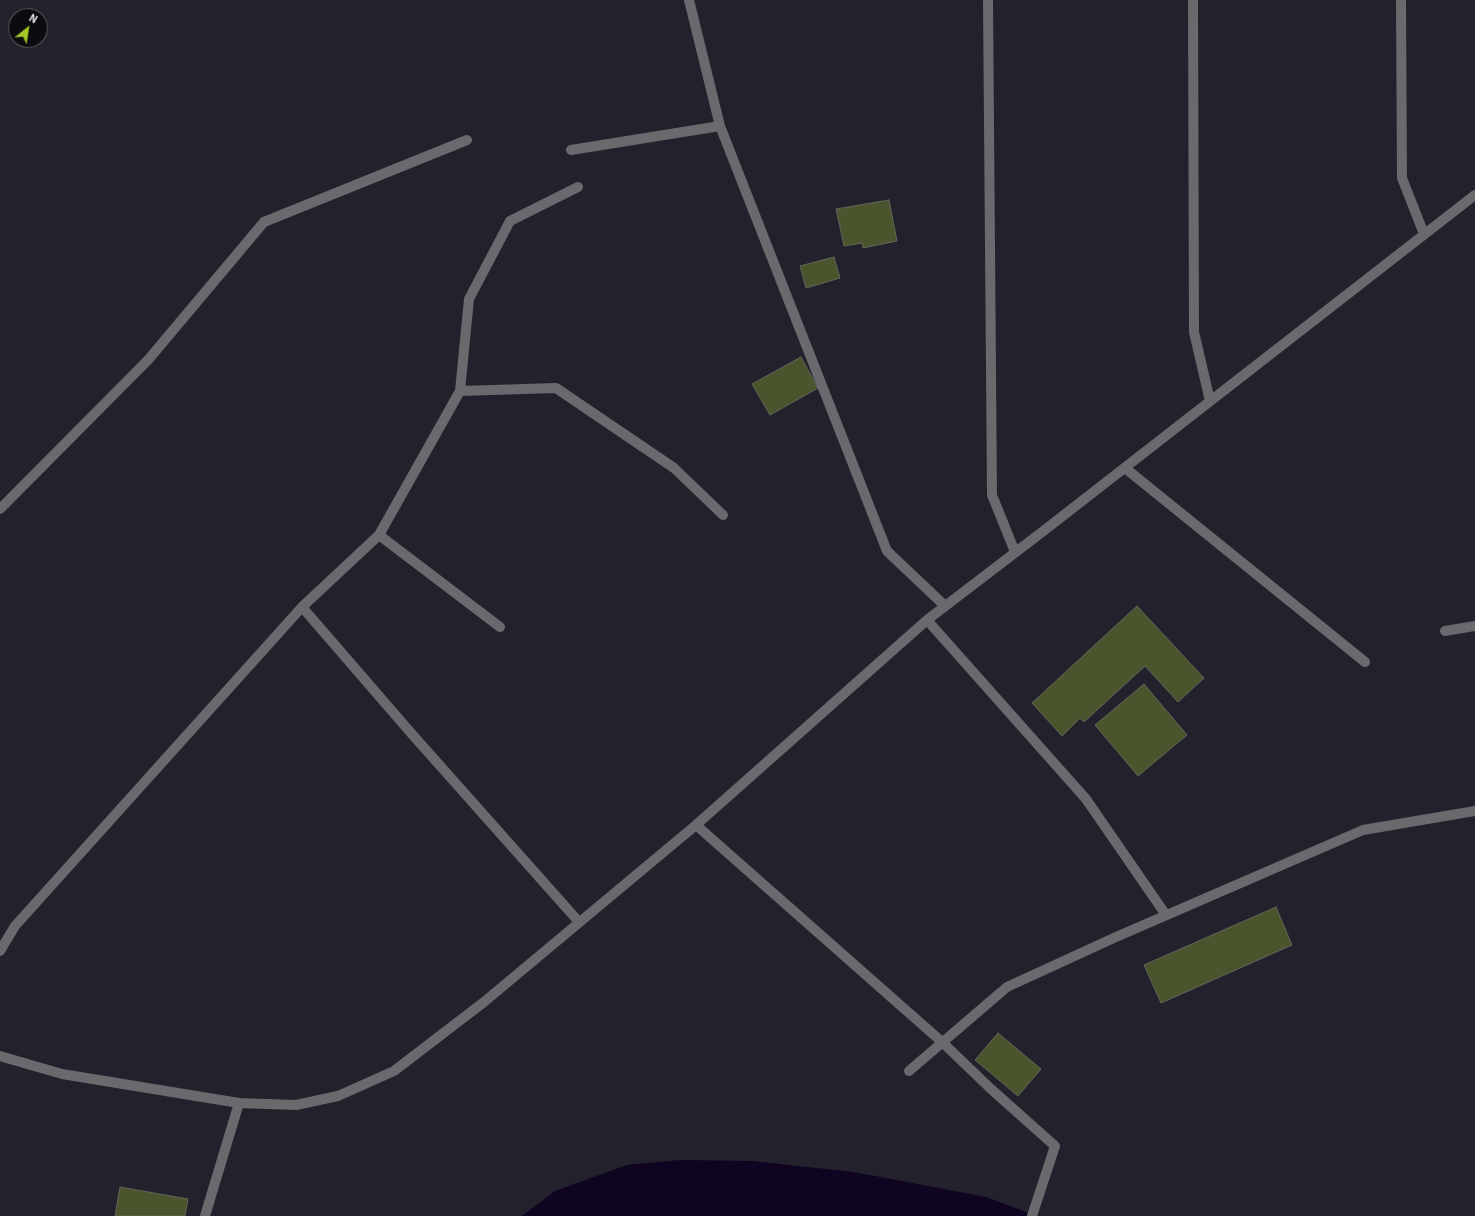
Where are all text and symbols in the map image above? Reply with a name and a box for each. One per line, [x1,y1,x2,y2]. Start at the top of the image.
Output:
north arrow [8,8,48,48]
text: N [27,11,40,25]

